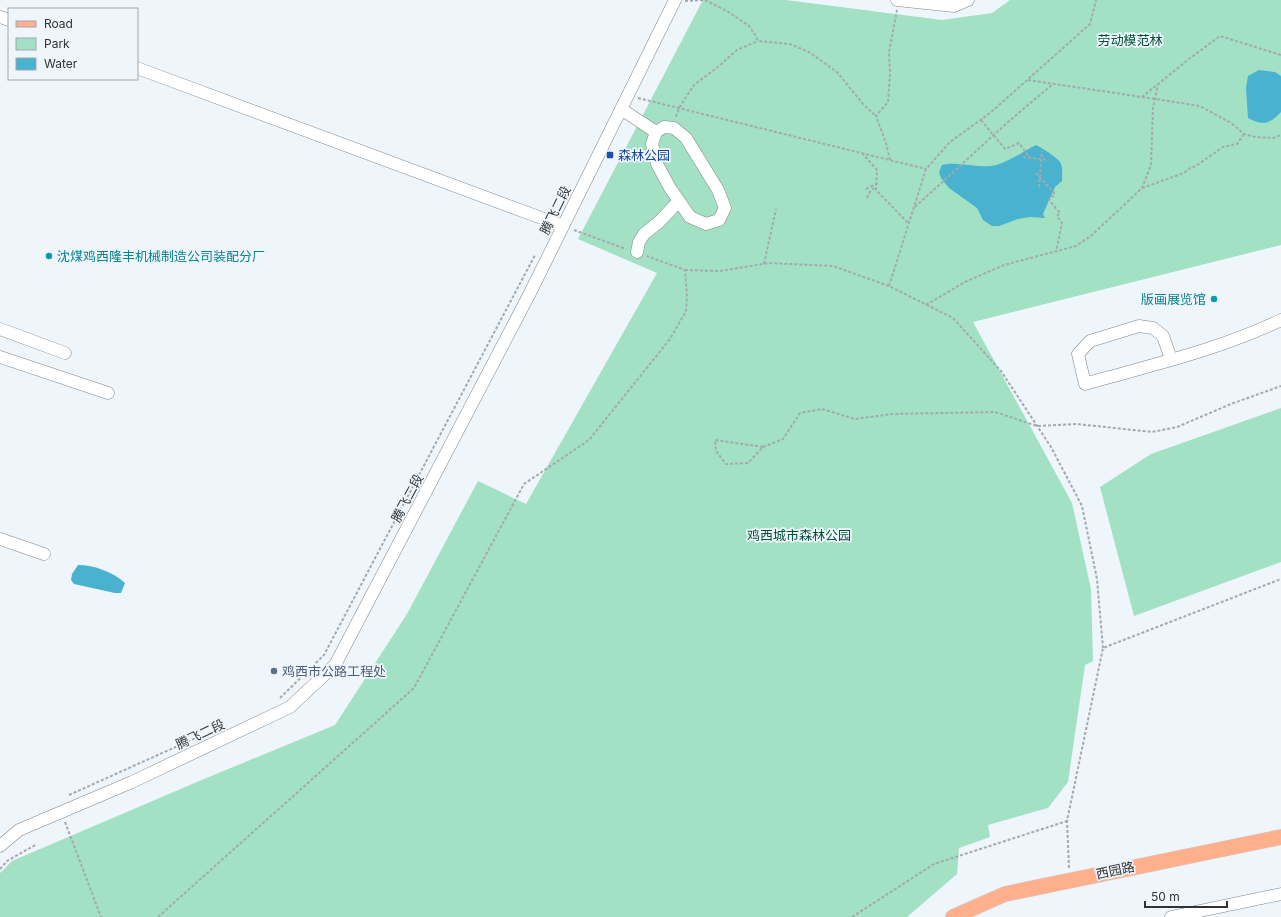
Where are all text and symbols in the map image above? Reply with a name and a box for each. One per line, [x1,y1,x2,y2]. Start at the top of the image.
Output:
legend [8,8,138,80]
text: Road [44,16,73,31]
park label: 劳动模范林 [1097,32,1163,48]
text: Park [44,36,70,51]
text: Water [44,56,78,71]
place label: 森林公园 [618,147,670,163]
marker: 森林公园 [605,150,615,160]
street label: 腾飞二段 [536,183,574,237]
place label: 沈煤鸡西隆丰机械制造公司装配分厂 [57,248,265,264]
marker: 沈煤鸡西隆丰机械制造公司装配分厂 [44,251,54,261]
place label: 版画展览馆 [1141,291,1206,307]
marker: 版画展览馆 [1209,294,1219,304]
street label: 腾飞二段 [388,471,426,525]
park label: 鸡西城市森林公园 [747,527,851,543]
place label: 鸡西市公路工程处 [282,663,386,679]
marker: 鸡西市公路工程处 [269,666,279,676]
street label: 腾飞二段 [173,716,227,752]
street label: 西园路 [1094,858,1136,882]
scale bar [1145,883,1227,909]
text: 50 m [1151,889,1180,904]

